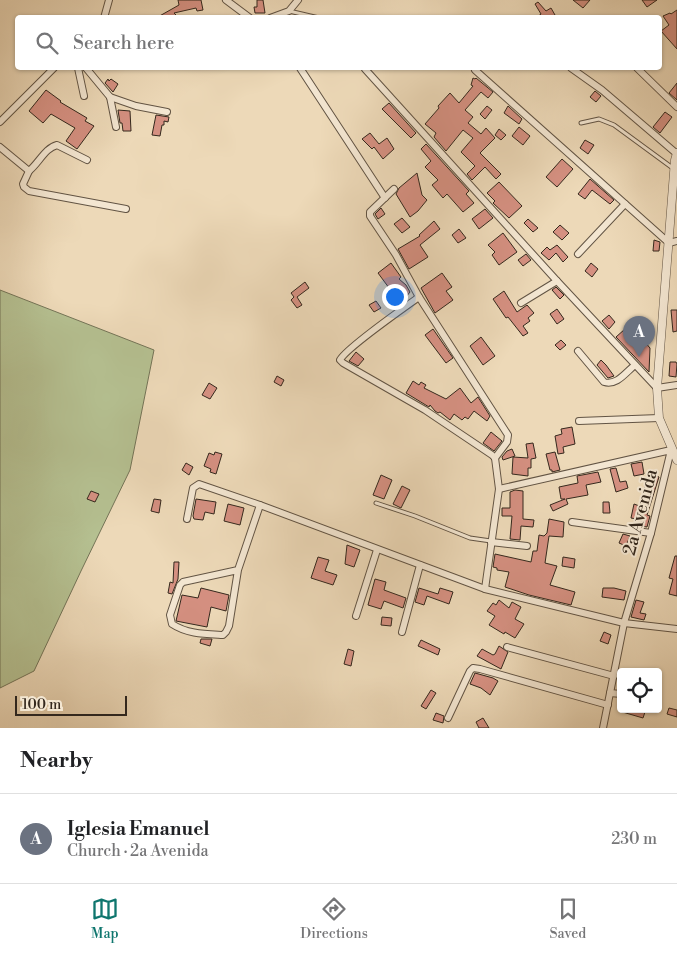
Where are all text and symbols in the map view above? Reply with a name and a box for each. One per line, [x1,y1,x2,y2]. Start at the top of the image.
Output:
search box [15,15,662,70]
icon: search [33,29,61,57]
text: Search here [73,31,174,55]
your location [382,284,408,310]
pin: A [623,316,655,357]
street label: 2a Avenida [618,466,663,558]
map controls [617,668,662,713]
button: locate [617,668,662,713]
scale bar [15,693,128,716]
text: 100 m [22,696,61,714]
text: Nearby [20,748,93,774]
text: Iglesia Emanuel [67,817,210,841]
text: A [30,829,42,849]
text: 230 m [611,829,657,849]
text: Church · 2a Avenida [67,841,209,861]
tab: Map [91,895,119,943]
tab: Directions [300,895,368,943]
tab: Saved [549,895,586,943]

